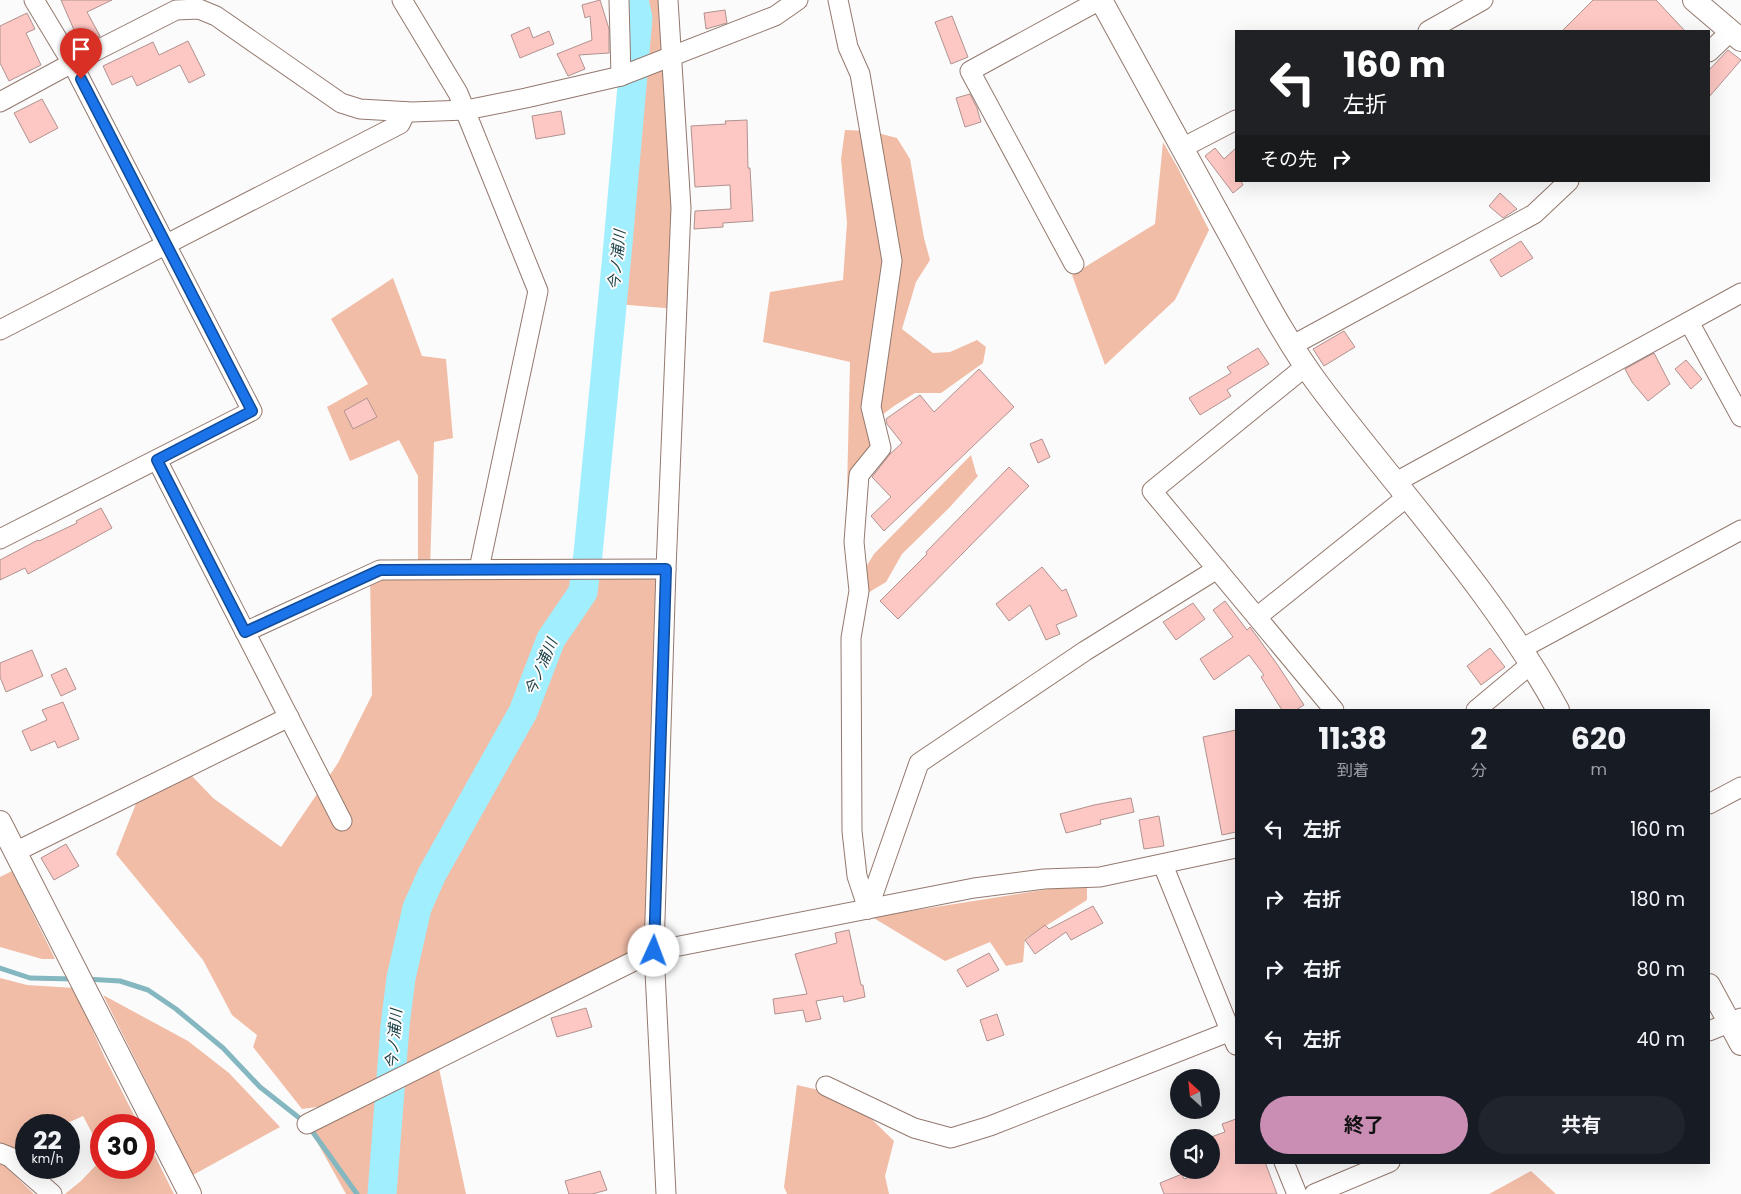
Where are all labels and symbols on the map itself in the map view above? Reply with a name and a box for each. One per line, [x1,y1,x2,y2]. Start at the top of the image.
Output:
pin [60,28,102,79]
water label: 今ノ浦川 [603,227,630,291]
water label: 今ノ浦川 [519,633,563,699]
position arrow [627,924,679,976]
water label: 今ノ浦川 [380,1006,407,1070]
north arrow [1170,1069,1220,1119]
speed limit sign: 30 [90,1114,155,1179]

